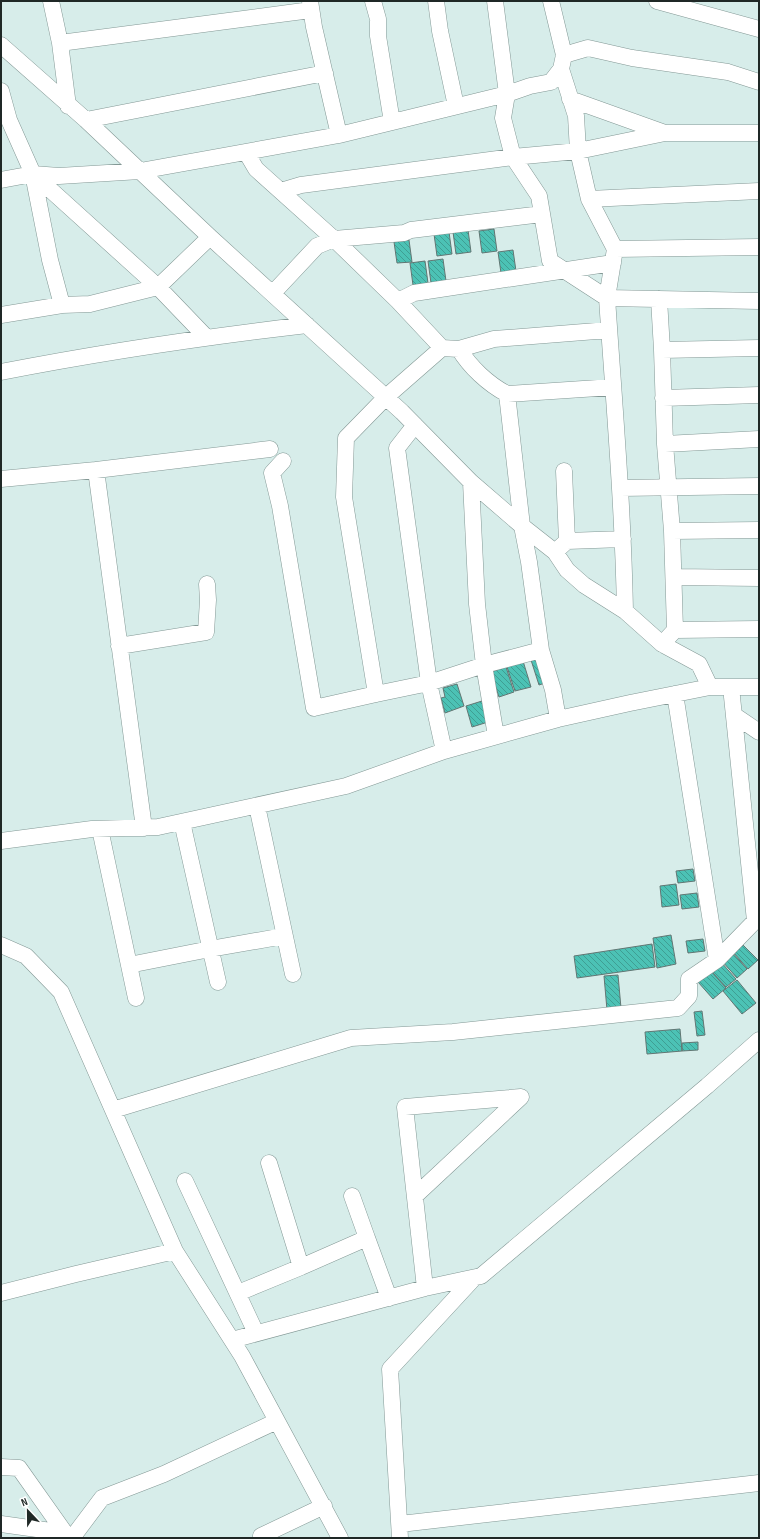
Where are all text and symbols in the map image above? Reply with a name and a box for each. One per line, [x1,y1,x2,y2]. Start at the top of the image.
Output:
north arrow [8,1491,48,1531]
text: N [19,1495,30,1509]

